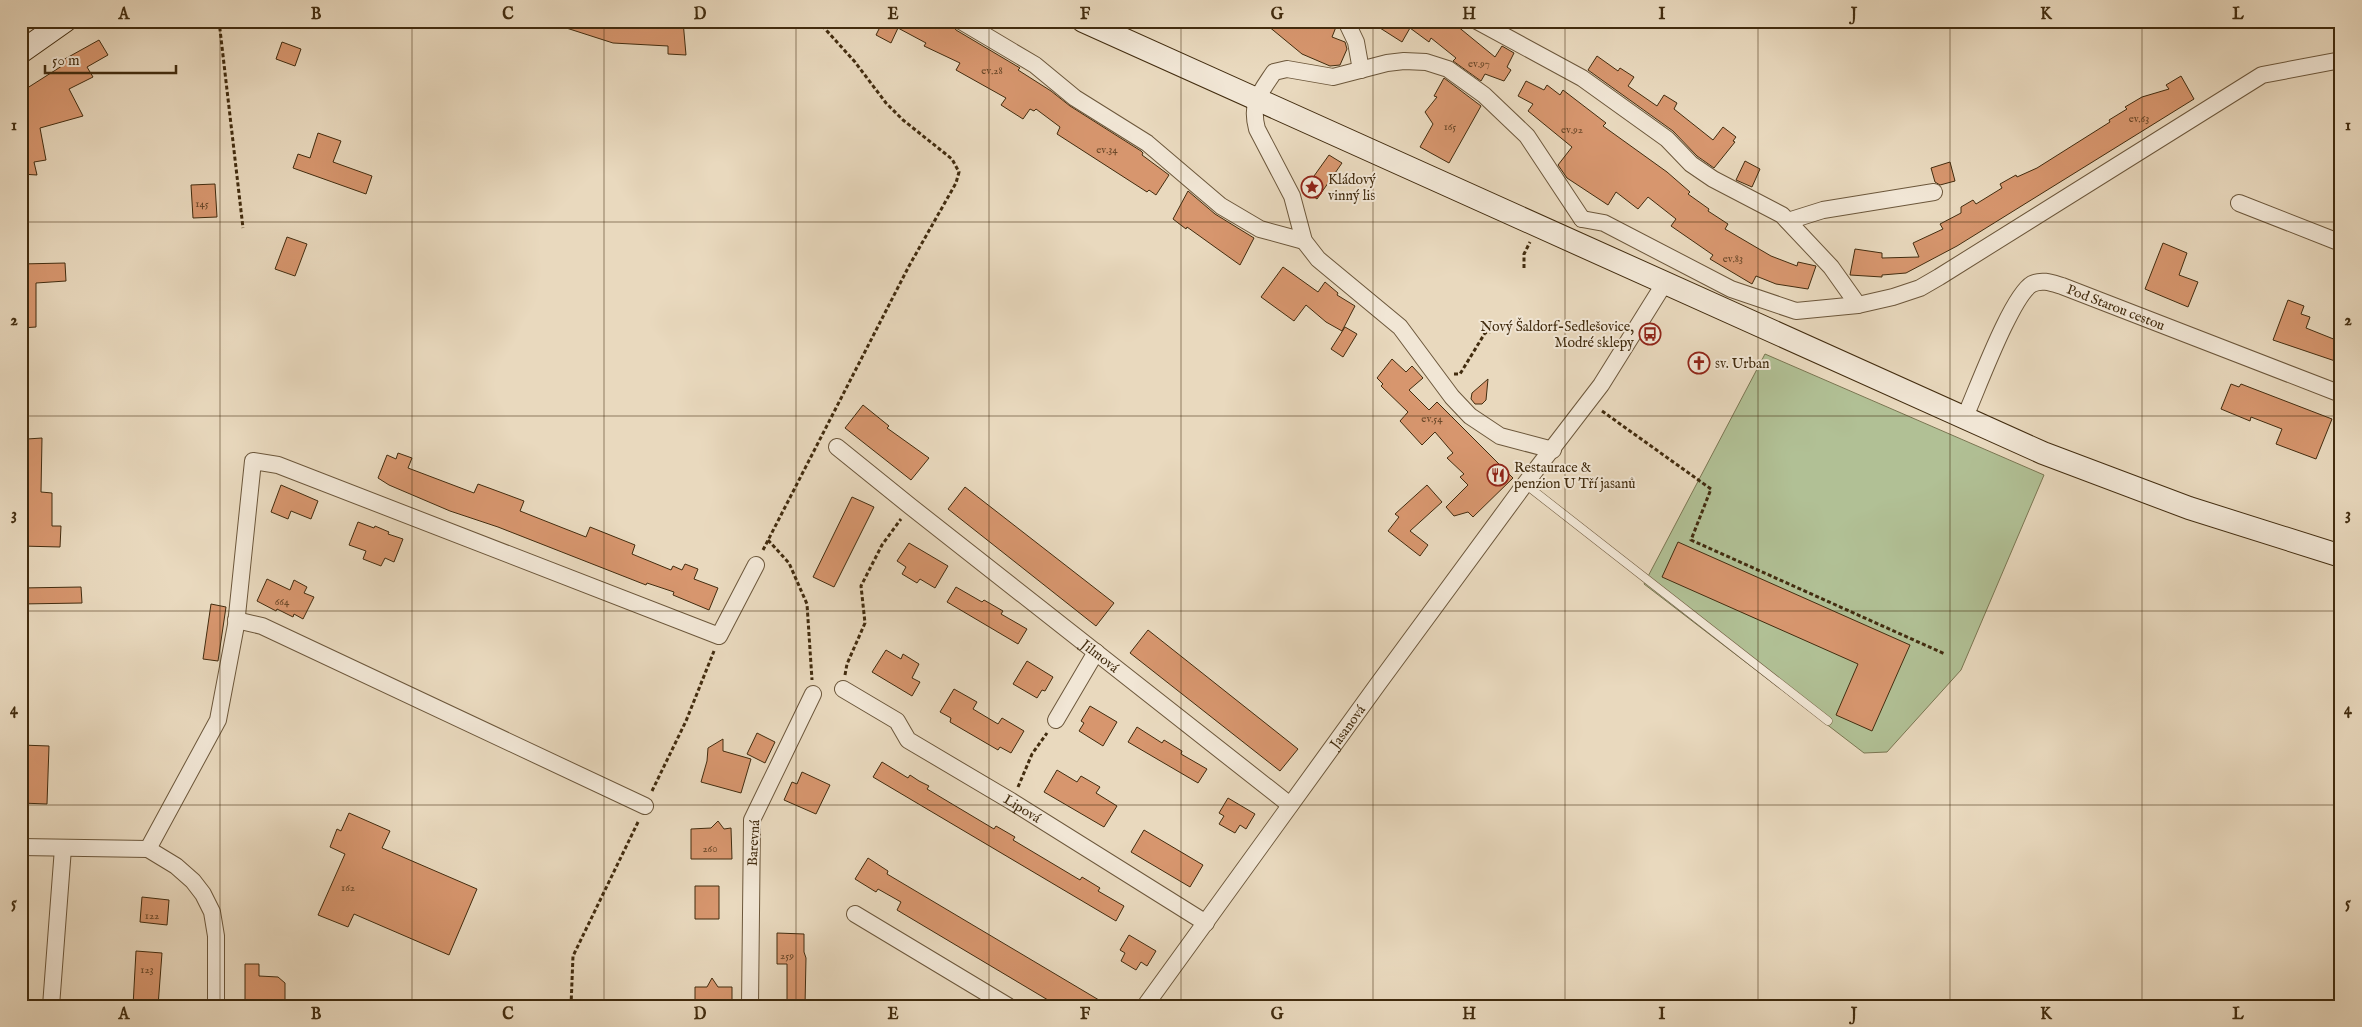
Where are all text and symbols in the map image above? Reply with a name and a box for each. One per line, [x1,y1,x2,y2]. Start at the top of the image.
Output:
text: A [118,5,131,25]
text: B [311,5,322,25]
text: C [502,5,514,25]
text: D [694,5,707,25]
text: E [887,5,899,25]
text: F [1080,5,1091,25]
text: G [1271,5,1284,25]
text: H [1462,5,1476,25]
text: I [1659,5,1666,25]
text: J [1849,5,1858,25]
text: K [2040,5,2053,25]
text: L [2232,5,2244,25]
scale bar [45,42,176,74]
text: 50 m [52,51,80,70]
house number: ev.97 [1468,57,1490,71]
house number: ev.28 [981,64,1003,78]
house number: ev.63 [2129,112,2149,126]
text: 1 [11,116,17,136]
text: 1 [2345,116,2351,136]
house number: 165 [1444,120,1456,134]
house number: ev.92 [1561,123,1583,137]
house number: ev.34 [1096,143,1118,157]
place label: Kládový vinný lis [1328,171,1376,205]
place icon: Kládový vinný lis [1300,175,1324,199]
house number: 145 [195,197,209,211]
house number: ev.83 [1723,252,1743,266]
street label: Pod Starou cestou [2064,281,2167,335]
text: 2 [10,311,18,331]
text: 2 [2344,311,2352,331]
place label: Nový Šaldorf-Sedlešovice, Modré sklepy [1480,317,1634,352]
bus stop icon: Nový Šaldorf-Sedlešovice, Modré sklepy [1638,322,1662,346]
church icon: sv. Urban [1687,351,1711,375]
place label: sv. Urban [1715,355,1770,373]
house number: ev.54 [1421,412,1443,426]
place label: Restaurace & penzion U Tří jasanů [1514,459,1636,493]
restaurant icon: Restaurace & penzion U Tří jasanů [1486,463,1510,487]
text: 3 [11,505,17,525]
text: 3 [2345,505,2351,525]
house number: 664 [275,595,290,609]
street label: Jilmová [1075,635,1123,678]
text: 4 [10,700,19,720]
text: 4 [2344,700,2353,720]
street label: Jasanová [1325,701,1370,754]
street label: Lipová [1000,791,1045,828]
street label: Barevná [744,818,764,867]
house number: 260 [702,842,718,856]
house number: 162 [341,881,355,895]
text: 5 [11,894,17,914]
text: 5 [2345,894,2351,914]
house number: 122 [145,909,159,923]
house number: 259 [780,949,794,963]
house number: 123 [140,963,154,977]
text: A [118,1005,131,1025]
text: B [311,1005,322,1025]
text: C [502,1005,514,1025]
text: D [694,1005,707,1025]
text: E [887,1005,899,1025]
text: F [1080,1005,1091,1025]
text: G [1271,1005,1284,1025]
text: H [1462,1005,1476,1025]
text: I [1659,1005,1666,1025]
text: J [1849,1005,1858,1025]
text: K [2040,1005,2053,1025]
text: L [2232,1005,2244,1025]

